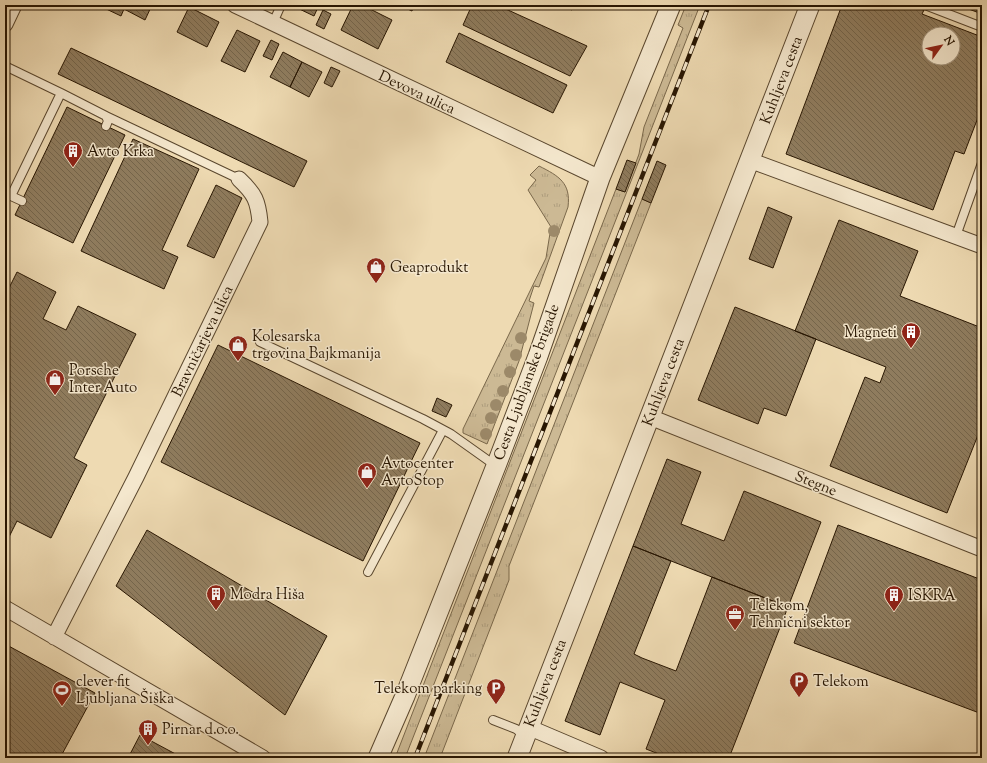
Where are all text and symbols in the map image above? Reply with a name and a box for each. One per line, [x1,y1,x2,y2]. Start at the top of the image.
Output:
north arrow [921,26,961,66]
text: N [939,32,958,49]
street label: Kuhljeva cesta [756,34,809,127]
street label: Devova ulica [375,66,458,120]
building icon: Avto Krka [62,140,84,168]
place label: Avto Krka [87,142,154,163]
shop icon: Geaprodukt [365,256,387,284]
place label: Geaprodukt [390,258,468,279]
street label: Bravničarjeva ulica [167,282,239,401]
street label: Cesta Ljubljanske brigade [489,301,565,464]
building icon: Magneti [900,321,922,349]
place label: Magneti [844,323,897,344]
place label: Kolesarska trgovina Bajkmanija [252,327,381,365]
shop icon: Kolesarska trgovina Bajkmanija [227,334,249,362]
street label: Kuhljeva cesta [638,336,691,429]
place label: Porsche Inter Auto [69,361,137,399]
shop icon: Porsche Inter Auto [44,368,66,396]
place label: Avtocenter AvtoStop [381,454,454,492]
shop icon: Avtocenter AvtoStop [356,461,378,489]
street label: Stegne [791,466,840,502]
building icon: Modra Hiša [205,583,227,611]
building icon: ISKRA [883,584,905,612]
place label: Modra Hiša [230,585,305,606]
place label: ISKRA [908,586,956,607]
place label: Telekom, Tehnični sektor [749,596,850,634]
office icon: Telekom, Tehnični sektor [724,603,746,631]
street label: Kuhljeva cesta [520,637,573,730]
parking icon: Telekom [788,670,810,698]
place label: clever fit Ljubljana Šiška [76,672,174,710]
place label: Telekom [813,672,869,693]
parking icon: Telekom parking [485,677,507,705]
sports icon: clever fit Ljubljana Šiška [51,679,73,707]
place label: Telekom parking [374,679,482,700]
building icon: Pirnar d.o.o. [137,718,159,746]
place label: Pirnar d.o.o. [162,720,239,741]

